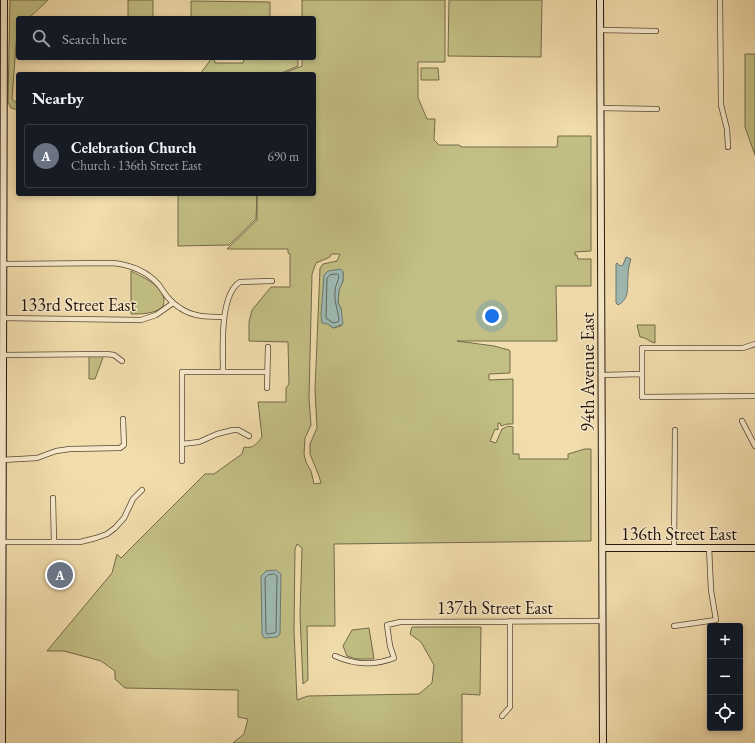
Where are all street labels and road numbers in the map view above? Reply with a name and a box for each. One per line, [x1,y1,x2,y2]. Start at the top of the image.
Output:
street label: 133rd Street East [20,293,136,316]
street label: 94th Avenue East [576,312,599,432]
street label: 136th Street East [621,522,737,545]
street label: 137th Street East [437,596,553,619]

